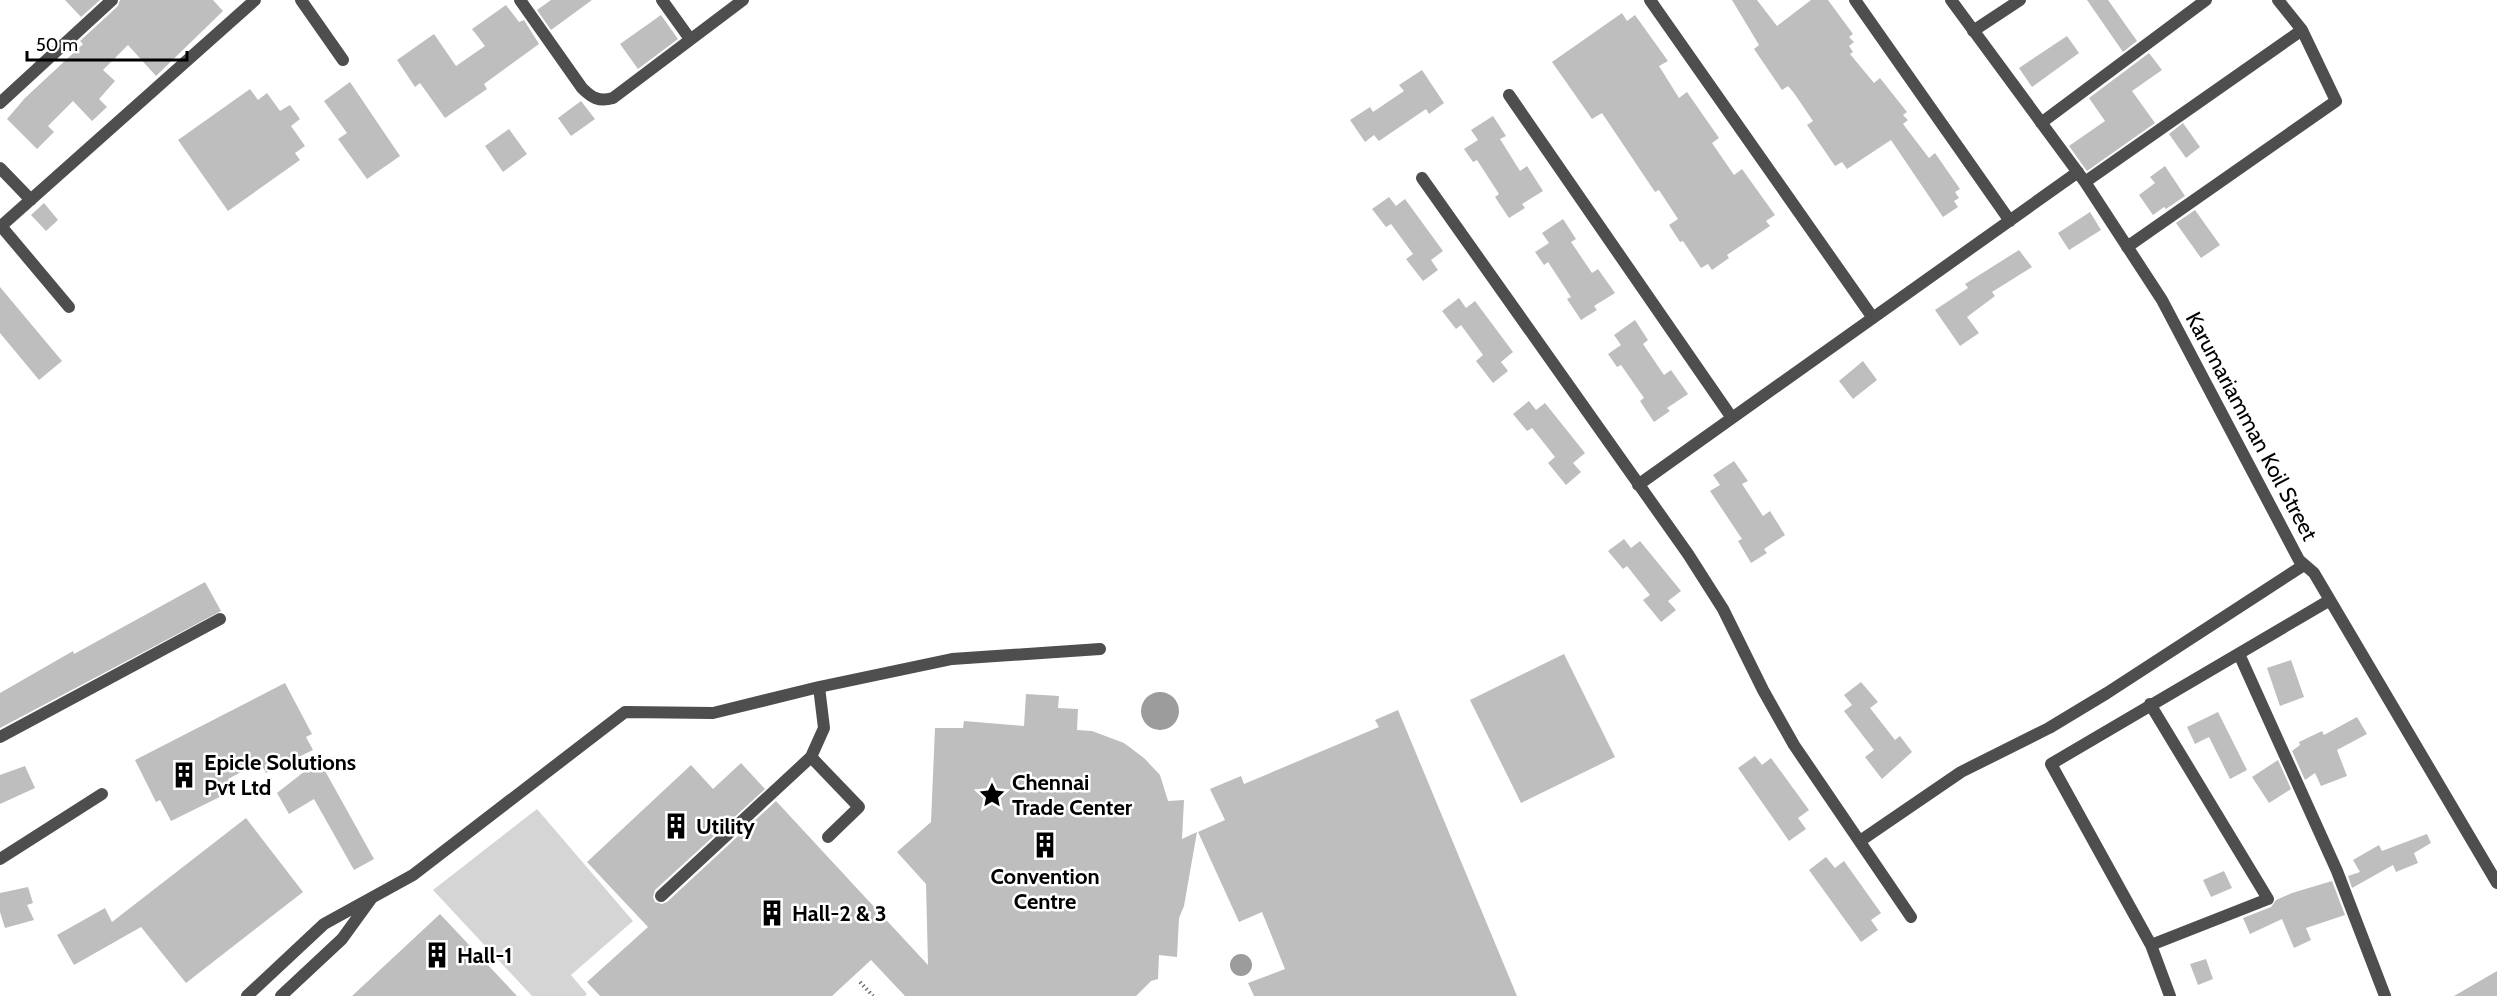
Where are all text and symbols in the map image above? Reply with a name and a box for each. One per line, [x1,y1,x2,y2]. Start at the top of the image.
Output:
scale bar [27,24,188,62]
text: 50 m [36,34,78,56]
street label: Karumariamman Koil Street [2180,307,2324,546]
place label: Epicle Solutions Pvt Ltd [204,749,356,801]
building icon: Epicle Solutions Pvt Ltd [169,760,199,790]
place label: Chennai Trade Center [1012,769,1133,821]
place icon: Chennai Trade Center [977,780,1007,810]
building icon: Utility [661,811,691,841]
place label: Utility [696,813,755,840]
building icon: Convention Centre [1030,830,1060,860]
place label: Convention Centre [990,863,1100,915]
building icon: Hall-2 & 3 [757,898,787,928]
place label: Hall-2 & 3 [792,900,887,927]
building icon: Hall-1 [422,940,452,970]
place label: Hall-1 [457,942,512,969]

